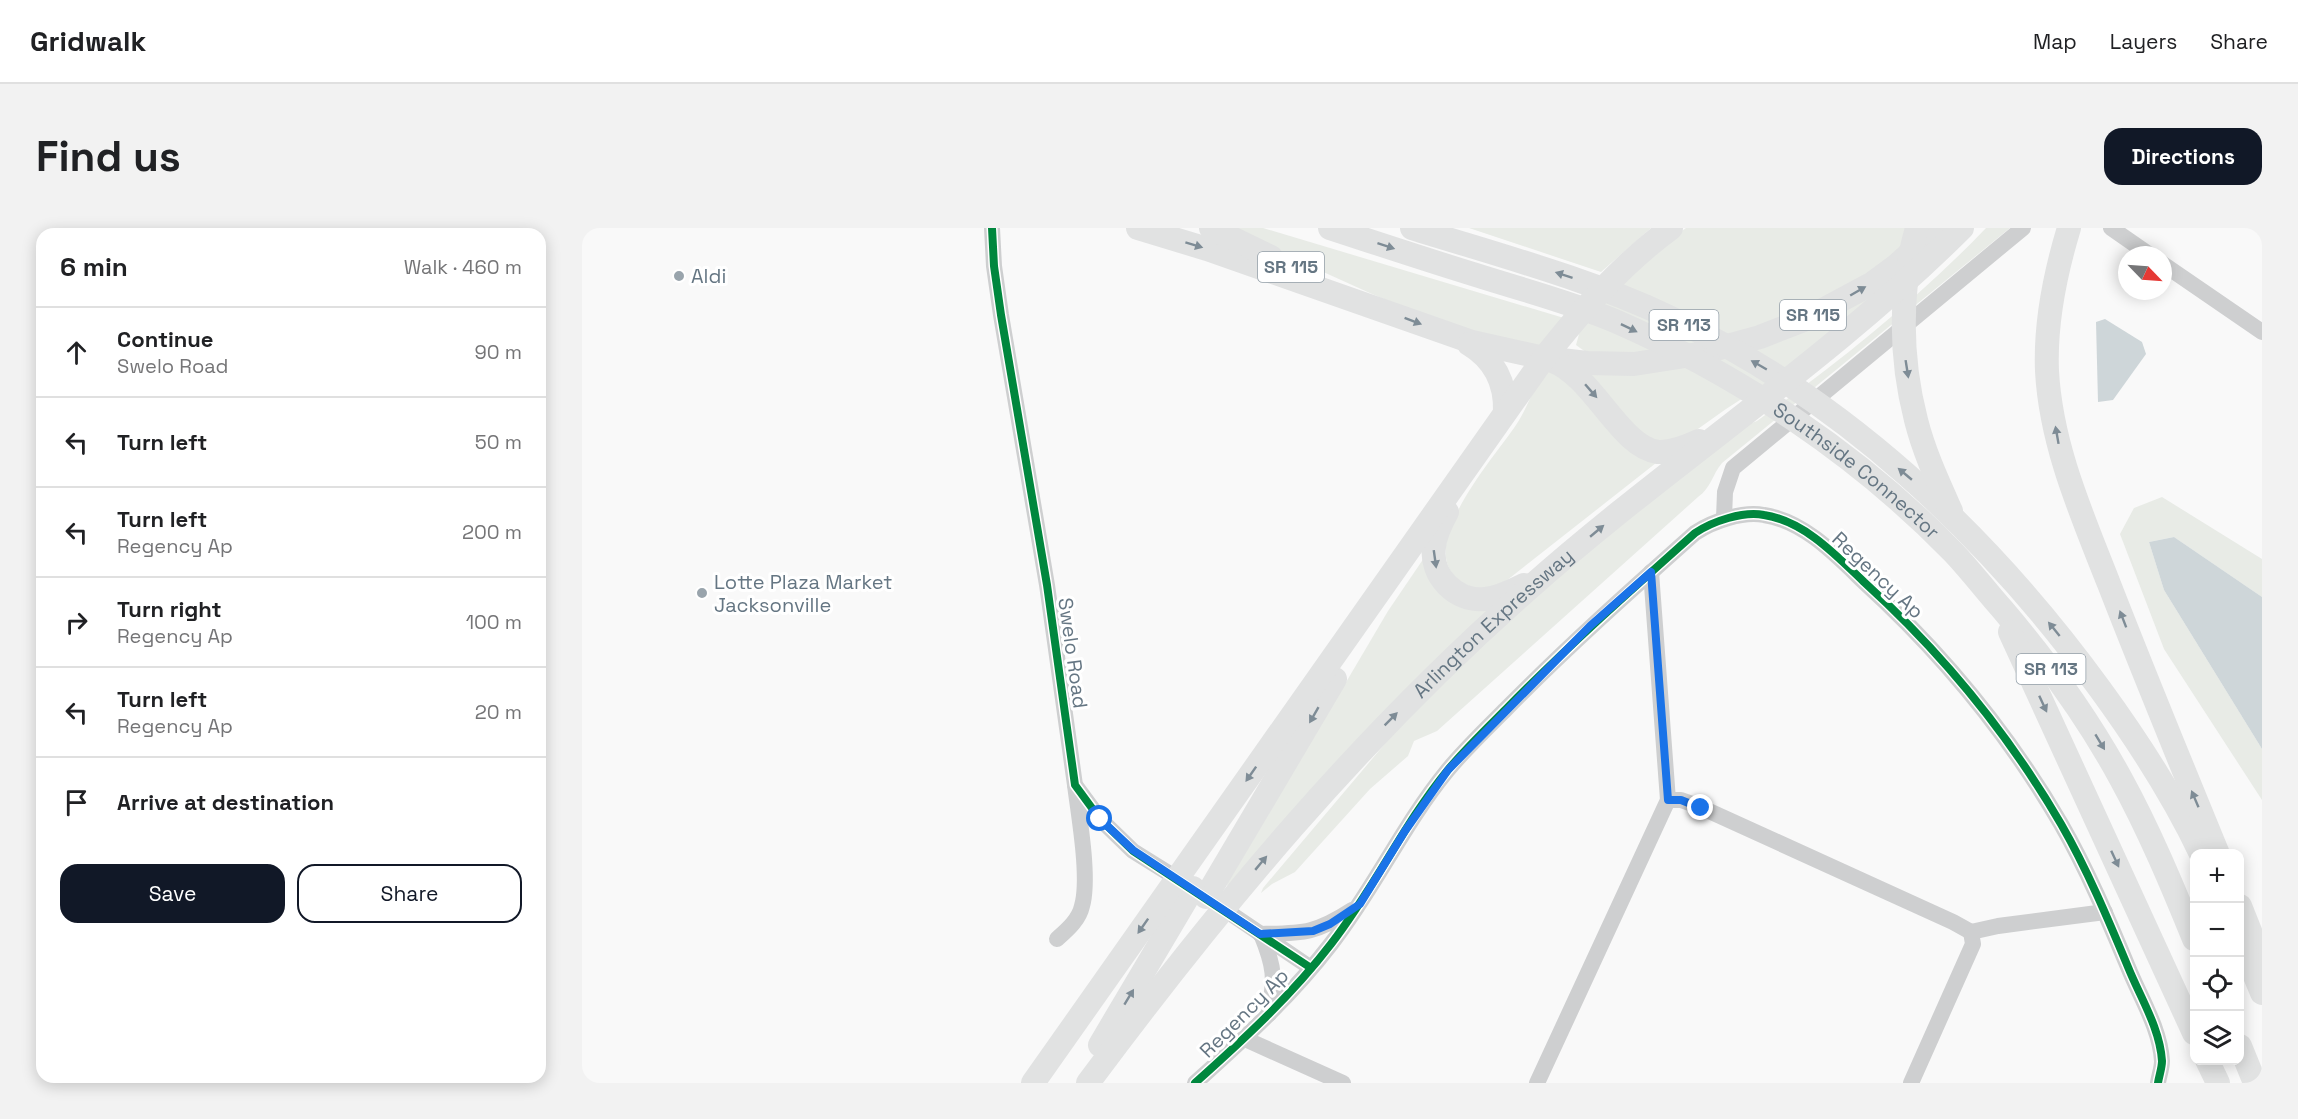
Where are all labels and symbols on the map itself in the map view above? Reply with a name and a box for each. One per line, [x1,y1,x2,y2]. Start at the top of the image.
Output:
one-way arrow [1185,241,1203,250]
one-way arrow [1377,242,1395,251]
north arrow [2118,246,2172,300]
road number: SR 115 [1258,252,1324,282]
place label: Aldi [691,263,726,289]
marker: Aldi [672,269,686,283]
one-way arrow [1555,270,1573,279]
one-way arrow [1850,286,1867,296]
road number: SR 115 [1780,300,1846,330]
road number: SR 113 [1650,310,1718,340]
one-way arrow [1404,316,1422,326]
one-way arrow [1620,323,1637,332]
one-way arrow [1751,360,1767,371]
one-way arrow [1902,360,1911,379]
one-way arrow [1584,383,1597,398]
street label: Southside Connector [1768,396,1945,544]
one-way arrow [2052,426,2061,445]
one-way arrow [1898,468,1913,481]
one-way arrow [1589,524,1605,537]
street label: Regency Ap [1827,526,1929,624]
street label: Arlington Expressway [1407,543,1579,703]
one-way arrow [1431,550,1440,569]
place label: Lotte Plaza Market Jacksonville [714,569,892,618]
marker: Lotte Plaza Market Jacksonville [695,586,709,600]
street label: Swelo Road [1052,596,1094,710]
one-way arrow [2117,609,2127,627]
one-way arrow [2048,621,2061,637]
road number: SR 113 [2016,654,2086,684]
one-way arrow [2039,695,2048,712]
one-way arrow [1309,707,1319,724]
one-way arrow [1384,712,1398,726]
one-way arrow [2094,734,2105,750]
one-way arrow [1246,766,1257,782]
one-way arrow [2190,790,2200,808]
route end [1687,794,1713,820]
route start [1086,805,1112,831]
one-way arrow [2110,851,2119,868]
one-way arrow [1254,856,1266,871]
one-way arrow [1137,918,1149,934]
street label: Regency Ap [1194,963,1294,1063]
one-way arrow [1123,988,1133,1005]

